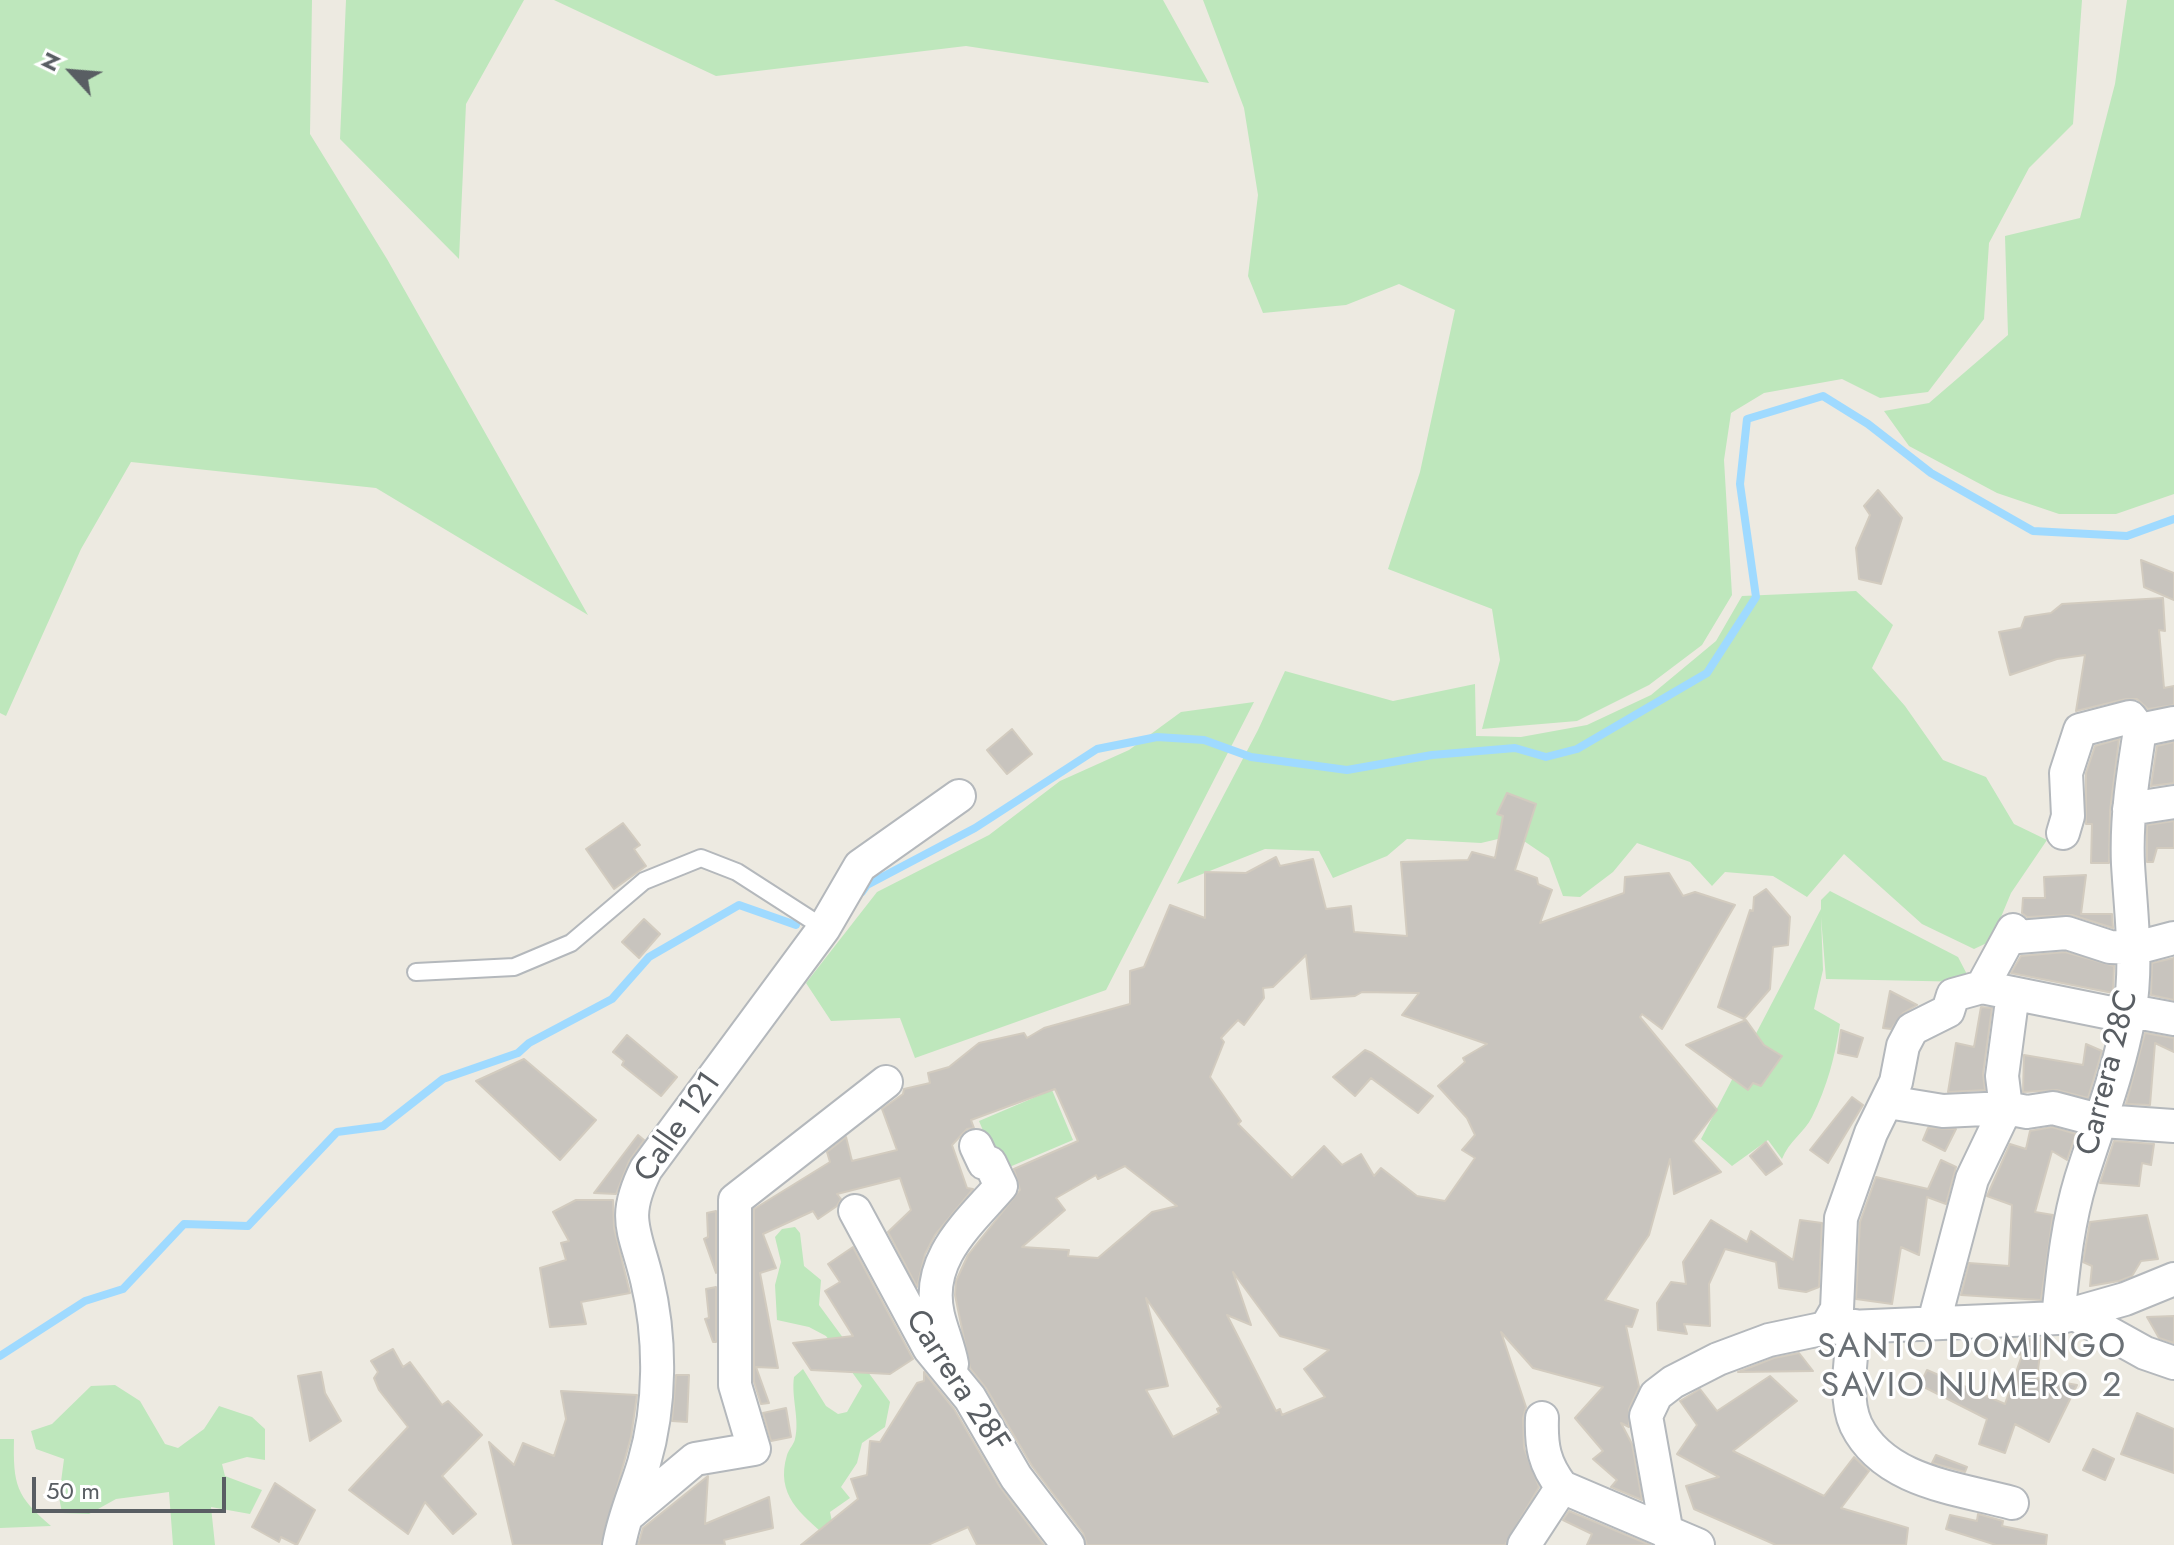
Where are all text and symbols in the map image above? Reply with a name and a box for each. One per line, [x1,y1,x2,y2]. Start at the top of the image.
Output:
north arrow [32,32,112,112]
text: N [32,47,69,76]
street label: Carrera 28C [2070,986,2148,1160]
street label: Calle 121 [627,1066,731,1190]
street label: Carrera 28F [896,1303,1016,1461]
district label: SANTO DOMINGO SAVIO NUMERO 2 [1817,1329,2127,1408]
scale bar [36,1461,230,1511]
text: 50 m [46,1473,100,1508]

